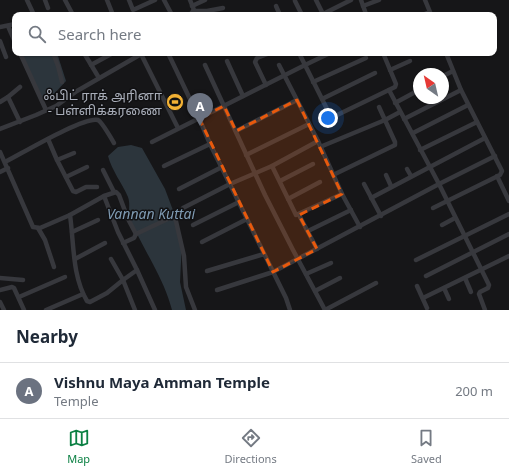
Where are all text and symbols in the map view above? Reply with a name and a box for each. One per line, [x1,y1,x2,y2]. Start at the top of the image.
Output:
search box [12,12,497,56]
icon: search [26,23,48,45]
text: Search here [58,24,141,44]
north arrow [413,68,449,104]
place label: ஃபிட் ராக் அரினா - பள்ளிக்கரணை [44,86,163,119]
sports icon: ஃபிட் ராக் அரினா - பள்ளிக்கரணை [165,92,185,112]
pin: A [187,93,213,126]
your location [318,108,338,128]
water label: Vannan Kuttai [107,204,195,223]
text: Nearby [16,325,78,348]
text: Vishnu Maya Amman Temple [54,372,270,392]
text: A [25,382,34,400]
text: 200 m [455,382,493,400]
text: Temple [54,392,99,410]
tab: Map [67,427,90,466]
tab: Directions [224,427,277,466]
tab: Saved [411,427,442,466]

